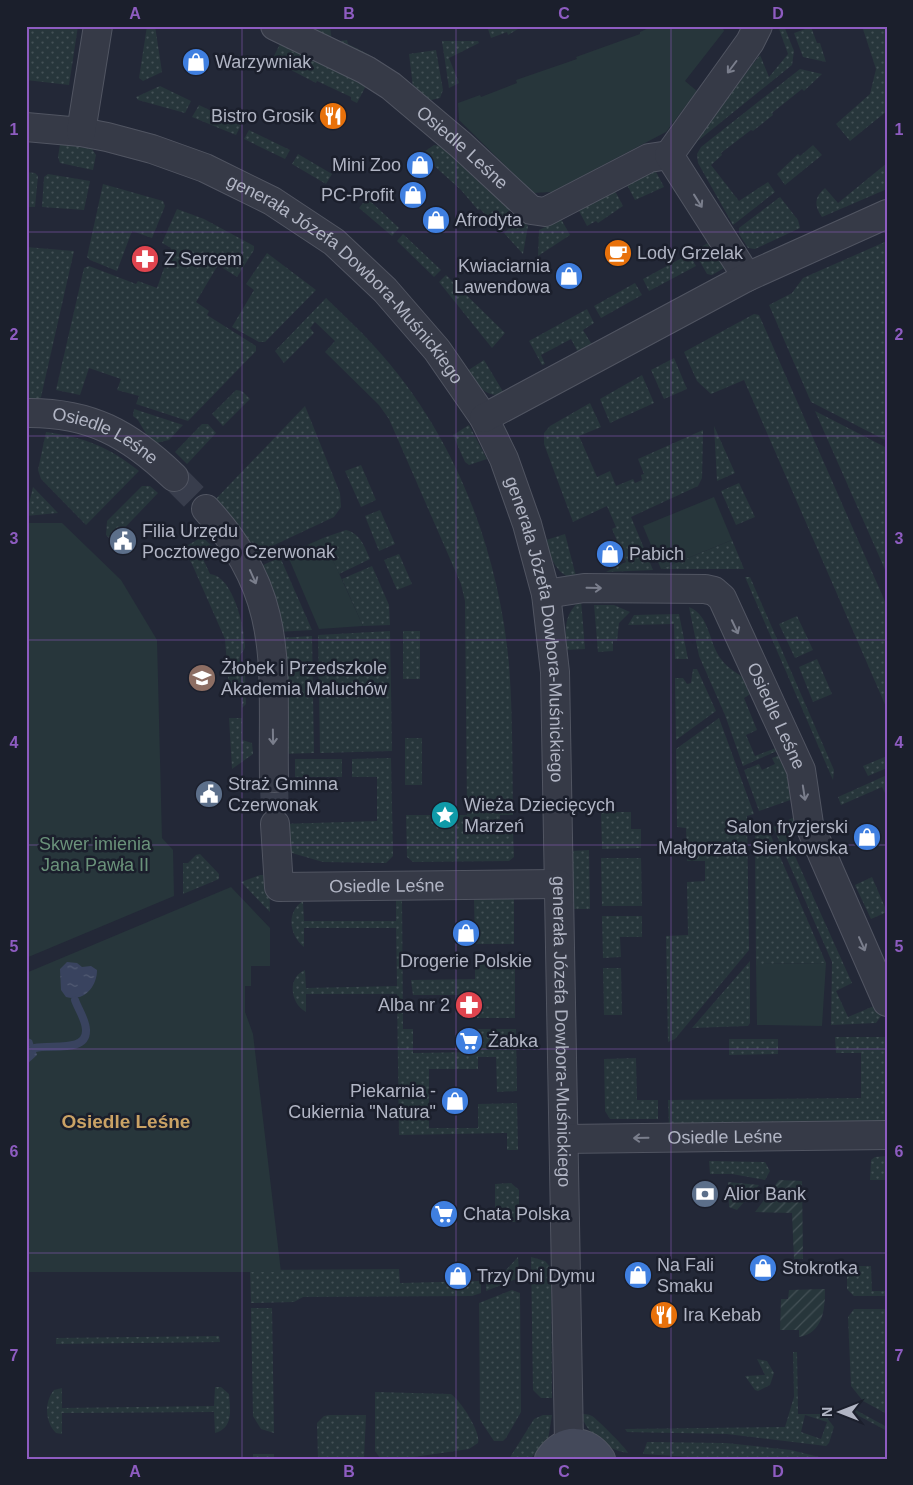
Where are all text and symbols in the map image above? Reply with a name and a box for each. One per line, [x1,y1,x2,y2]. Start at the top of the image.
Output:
text: A [129,5,141,22]
text: B [343,5,355,22]
text: C [558,5,570,22]
text: D [772,5,784,22]
shop icon: Warzywniak [181,47,211,77]
place label: Warzywniak [215,52,312,72]
one-way arrow [726,60,737,73]
restaurant icon: Bistro Grosik [318,101,348,131]
street label: Osiedle Leśne [413,102,512,193]
place label: Bistro Grosik [211,106,315,126]
text: 1 [10,121,19,138]
text: 1 [895,121,904,138]
shop icon: Mini Zoo [405,150,435,180]
place label: Mini Zoo [332,155,401,175]
street label: generała Józefa Dowbora-Muśnickiego [224,170,467,387]
shop icon: PC-Profit [398,180,428,210]
place label: PC-Profit [321,185,394,205]
one-way arrow [694,194,704,208]
shop icon: Afrodyta [421,205,451,235]
place label: Afrodyta [455,210,523,230]
cafe icon: Lody Grzelak [603,238,633,268]
place label: Lody Grzelak [637,243,744,263]
pharmacy icon: Z Sercem [130,244,160,274]
place label: Z Sercem [164,249,242,269]
place label: Kwiaciarnia Lawendowa [454,256,551,297]
shop icon: Kwiaciarnia Lawendowa [554,261,584,291]
text: 2 [10,326,19,343]
text: 2 [895,326,904,343]
street label: Osiedle Leśne [51,404,162,468]
street label: generała Józefa Dowbora-Muśnickiego [501,474,567,783]
place label: Filia Urzędu Pocztowego Czerwonak [142,521,336,562]
public building icon: Filia Urzędu Pocztowego Czerwonak [108,526,138,556]
text: 3 [10,530,19,547]
text: 3 [895,530,904,547]
shop icon: Pabich [595,539,625,569]
place label: Pabich [629,544,684,564]
one-way arrow [249,569,259,584]
one-way arrow [586,583,602,593]
one-way arrow [731,619,740,634]
place label: Żłobek i Przedszkole Akademia Maluchów [221,658,388,699]
street label: Osiedle Leśne [743,659,809,772]
school or university icon: Żłobek i Przedszkole Akademia Maluchów [187,663,217,693]
one-way arrow [268,728,278,744]
text: 4 [10,734,19,751]
text: 4 [895,734,904,751]
place label: Straż Gminna Czerwonak [228,774,339,815]
public building icon: Straż Gminna Czerwonak [194,779,224,809]
one-way arrow [800,784,810,800]
place label: Wieża Dziecięcych Marzeń [464,795,615,836]
place icon: Wieża Dziecięcych Marzeń [430,800,460,830]
place label: Salon fryzjerski Małgorzata Sienkowska [658,817,849,858]
shop icon: Salon fryzjerski Małgorzata Sienkowska [852,822,882,852]
park label: Skwer imienia Jana Pawła II [39,834,152,875]
street label: Osiedle Leśne [329,875,445,896]
street label: generała Józefa Dowbora-Muśnickiego [549,876,574,1187]
shop icon: Drogerie Polskie [451,918,481,948]
one-way arrow [857,936,867,951]
text: 5 [10,938,19,955]
text: 5 [895,938,904,955]
place label: Drogerie Polskie [400,951,532,971]
pharmacy icon: Alba nr 2 [454,990,484,1020]
place label: Alba nr 2 [378,995,450,1015]
supermarket icon: Żabka [454,1026,484,1056]
place label: Żabka [488,1031,539,1051]
place label: Piekarnia - Cukiernia "Natura" [288,1081,436,1122]
shop icon: Piekarnia - Cukiernia "Natura" [440,1086,470,1116]
district label: Osiedle Leśne [62,1111,190,1132]
street label: Osiedle Leśne [667,1126,783,1148]
one-way arrow [633,1133,650,1143]
text: 6 [10,1143,19,1160]
text: 6 [895,1143,904,1160]
bank icon: Alior Bank [690,1179,720,1209]
place label: Alior Bank [724,1184,807,1204]
supermarket icon: Chata Polska [429,1199,459,1229]
place label: Chata Polska [463,1204,571,1224]
shop icon: Stokrotka [748,1253,778,1283]
place label: Na Fali Smaku [657,1255,714,1296]
place label: Stokrotka [782,1258,859,1278]
shop icon: Na Fali Smaku [623,1260,653,1290]
shop icon: Trzy Dni Dymu [443,1261,473,1291]
place label: Trzy Dni Dymu [477,1266,595,1286]
restaurant icon: Ira Kebab [649,1300,679,1330]
place label: Ira Kebab [683,1305,761,1325]
text: 7 [10,1347,19,1364]
text: 7 [895,1347,904,1364]
north arrow [816,1388,866,1438]
text: N [819,1407,835,1417]
text: A [129,1463,141,1480]
text: B [343,1463,355,1480]
text: C [558,1463,570,1480]
text: D [772,1463,784,1480]

